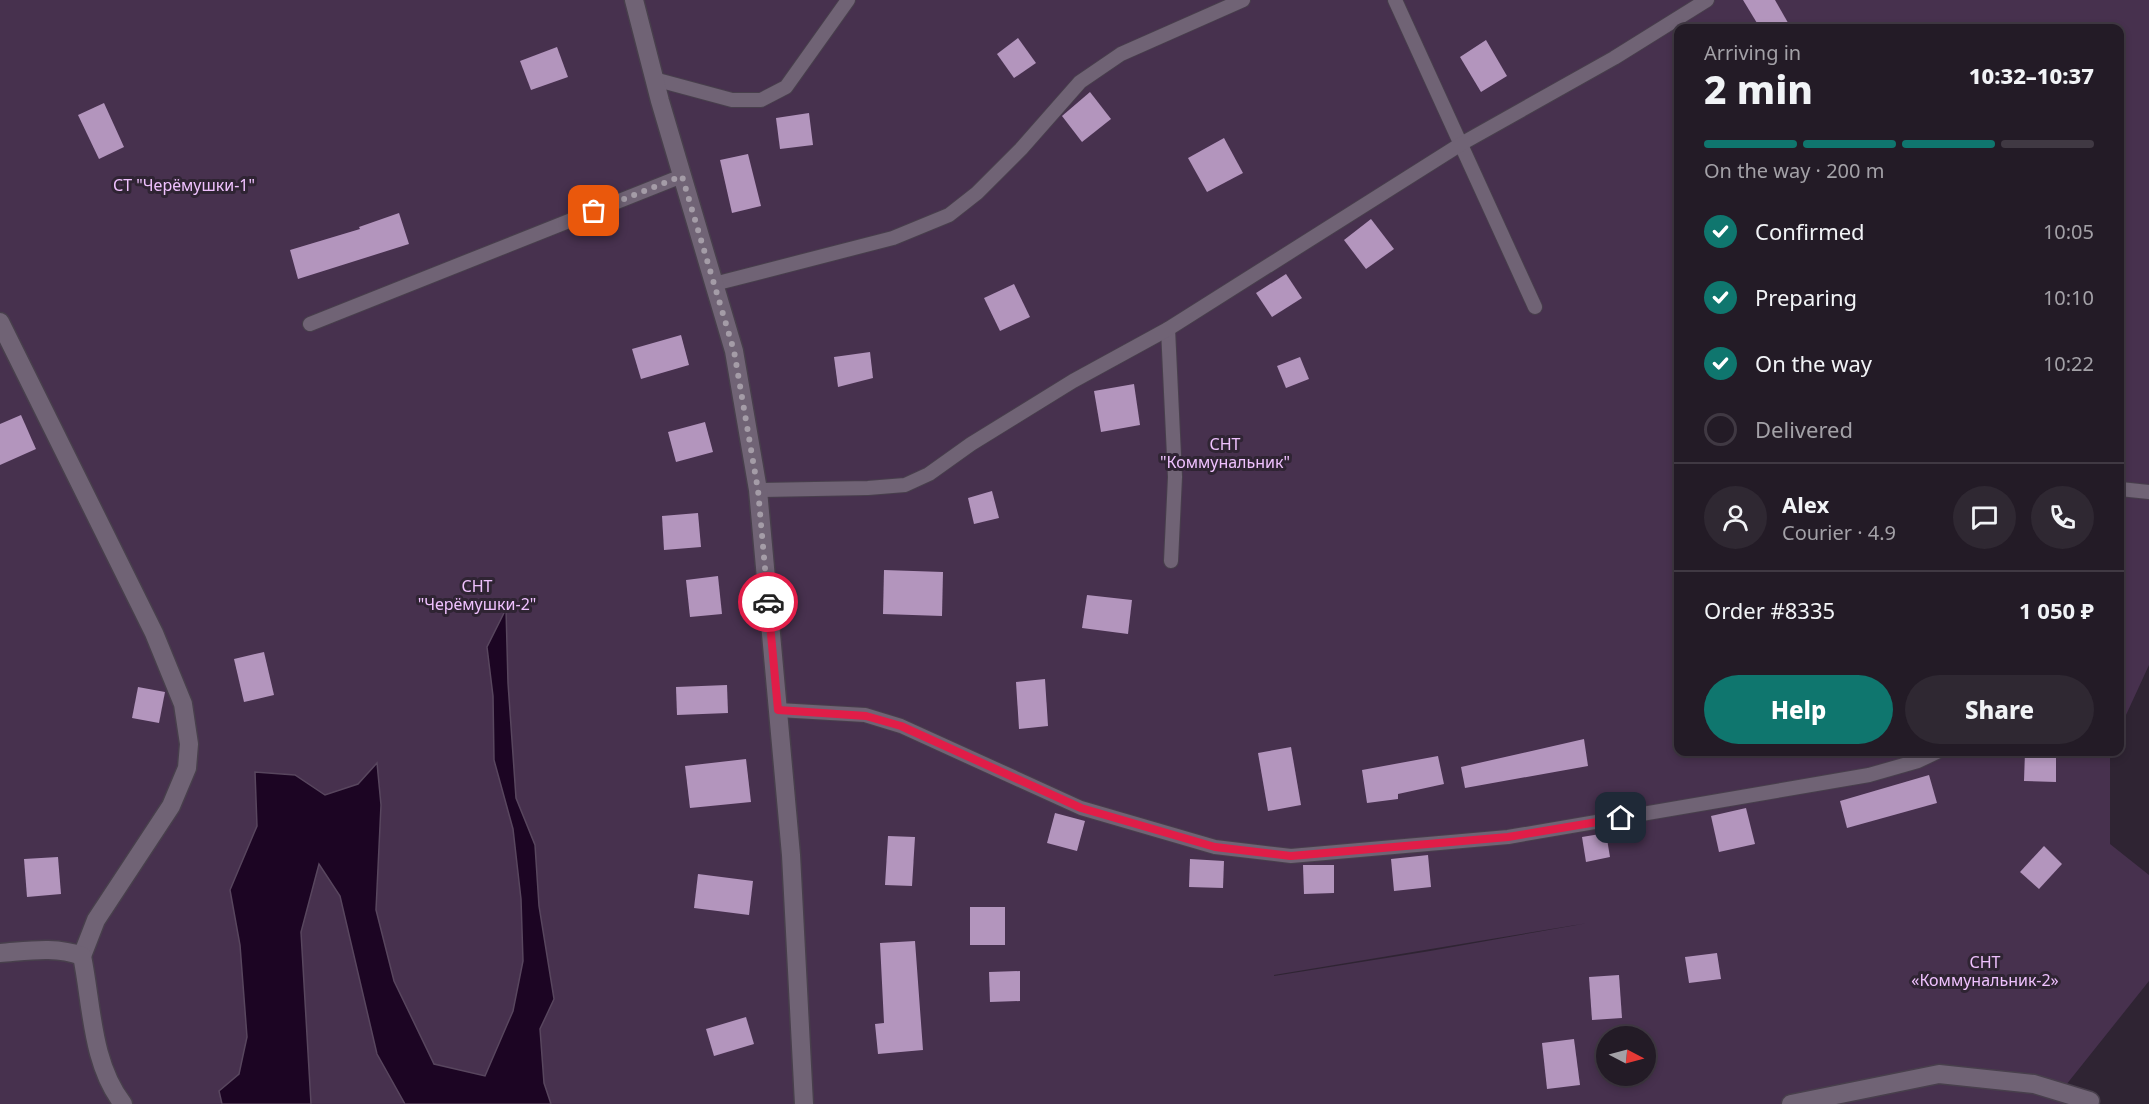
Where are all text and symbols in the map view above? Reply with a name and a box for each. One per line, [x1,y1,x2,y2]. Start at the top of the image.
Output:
text: Arriving in [1704,39,1801,66]
text: 10:32–10:37 [1969,60,2094,90]
text: 2 min [1704,62,1813,115]
text: On the way · 200 m [1704,157,1884,184]
park label: СТ "Черёмушки-1" [113,174,255,196]
pin [568,185,619,236]
icon: bag [577,194,610,227]
icon: check [1704,215,1737,248]
text: Confirmed [1755,216,1865,246]
text: 10:05 [2043,218,2094,245]
icon: check [1704,281,1737,314]
text: Preparing [1755,282,1857,312]
text: 10:10 [2043,284,2094,311]
icon: check [1704,347,1737,380]
text: On the way [1755,348,1872,378]
text: 10:22 [2043,350,2094,377]
text: Delivered [1755,414,1853,444]
park label: СНТ "Коммунальник" [1160,433,1290,473]
button: person [1704,486,1767,549]
button: chat [1953,486,2016,549]
button: phone [2031,486,2094,549]
text: Alex [1782,489,1829,519]
text: Courier · 4.9 [1782,519,1896,546]
courier [738,572,798,632]
park label: СНТ "Черёмушки-2" [418,575,536,615]
icon: car [752,586,785,619]
text: Order #8335 [1704,595,1835,625]
text: 1 050 ₽ [2019,595,2094,625]
button: Help [1704,675,1893,744]
button: Share [1905,675,2094,744]
pin [1595,792,1646,843]
icon: home [1604,801,1637,834]
park label: СНТ «Коммунальник-2» [1911,951,2059,991]
north arrow [1596,1026,1656,1086]
map controls [1596,1026,1656,1086]

